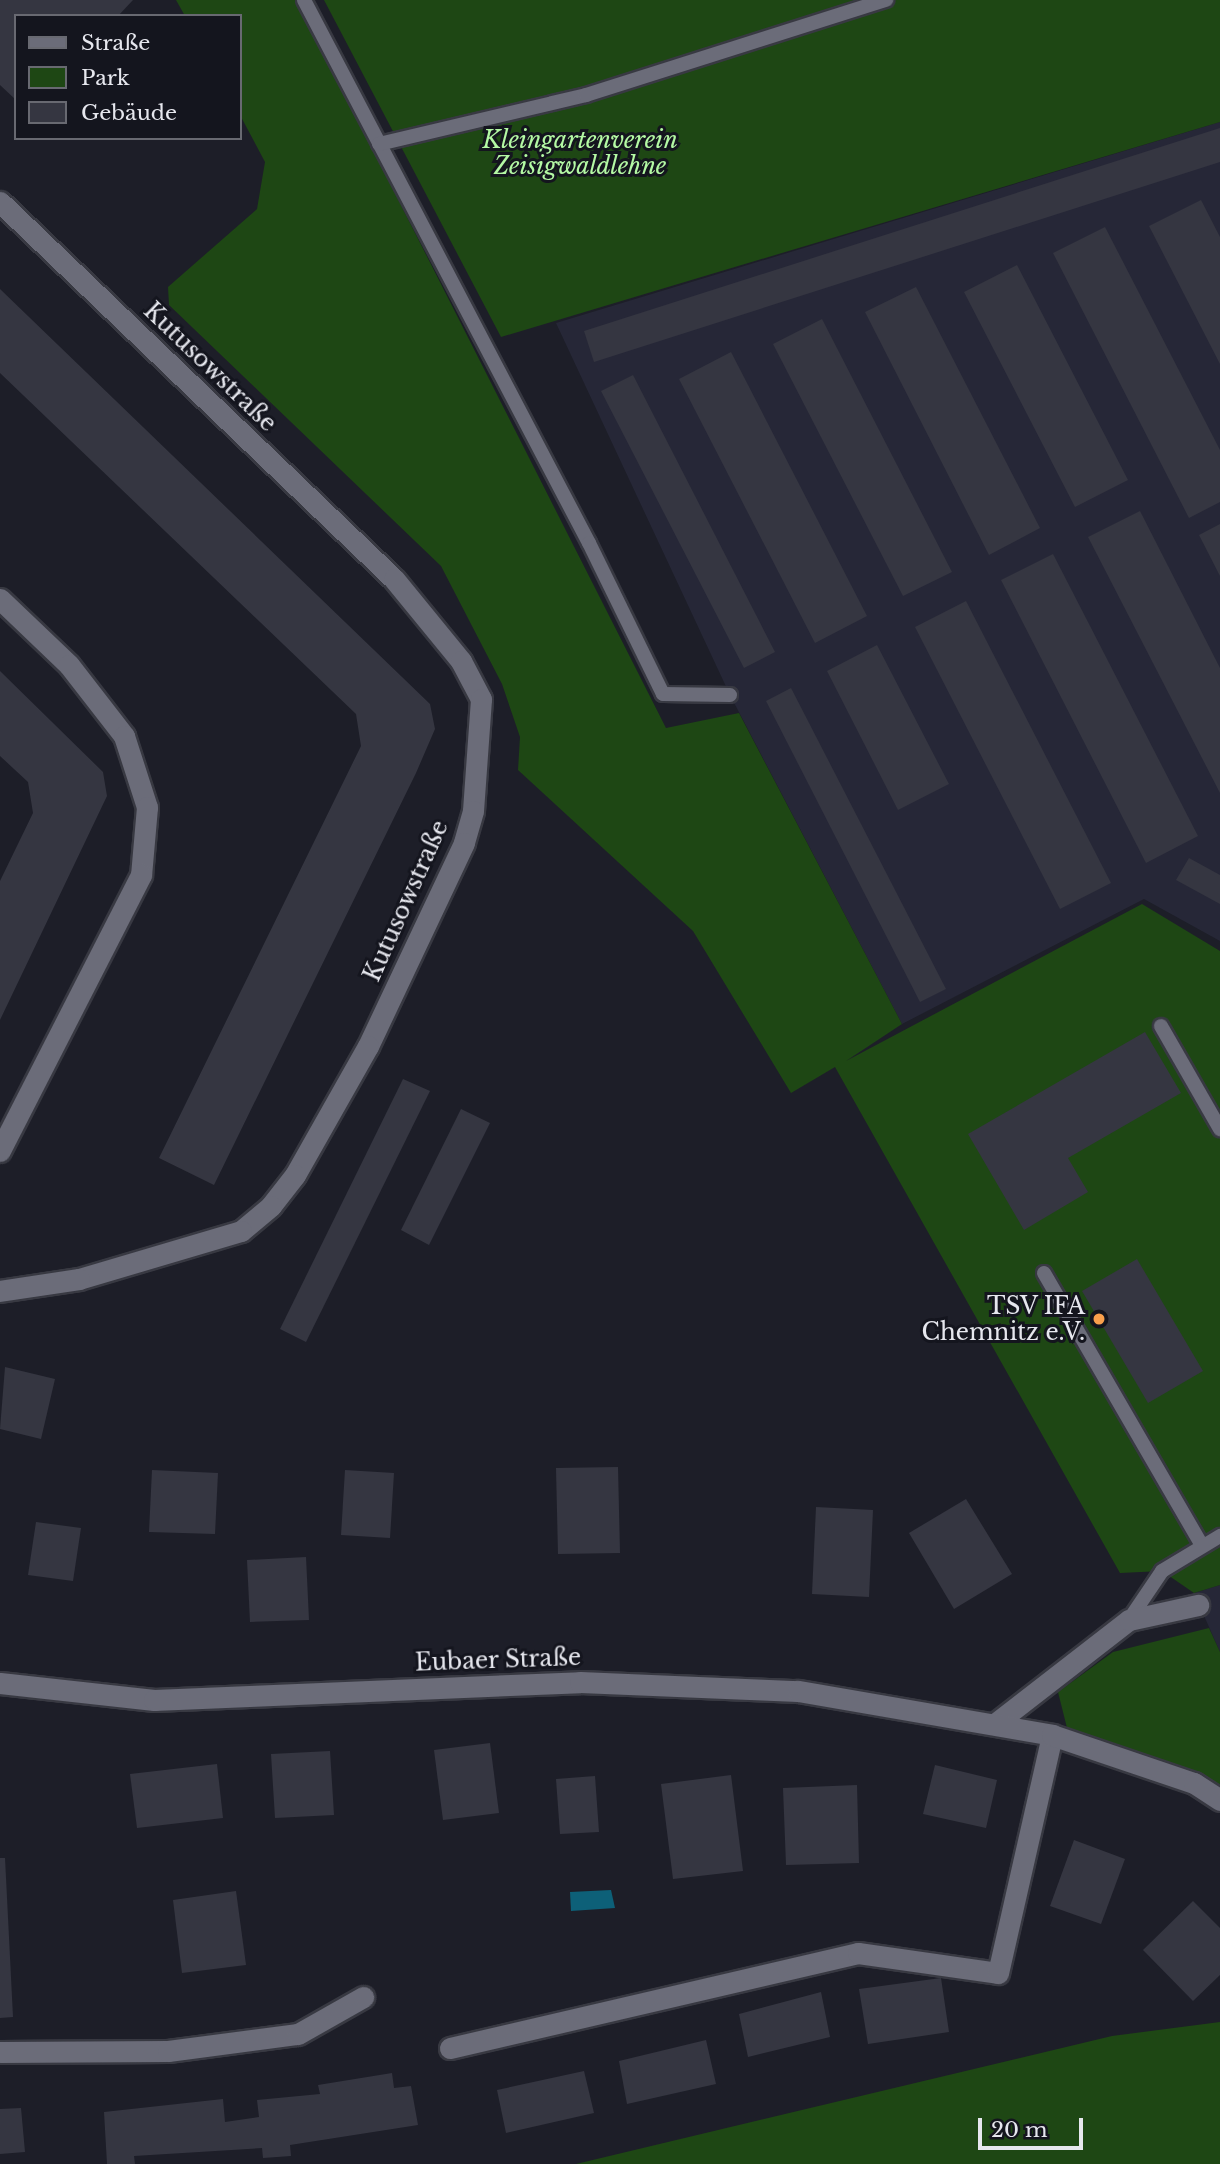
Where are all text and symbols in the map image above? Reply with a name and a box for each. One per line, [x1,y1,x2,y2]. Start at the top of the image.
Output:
legend [14,14,242,140]
text: Straße [81,30,150,56]
text: Park [81,65,130,91]
text: Gebäude [81,100,177,126]
park label: Kleingartenverein Zeisigwaldlehne [482,126,678,180]
street label: Kutusowstraße [138,297,282,437]
street label: Kutusowstraße [358,816,454,986]
place label: TSV IFA Chemnitz e.V. [921,1292,1085,1346]
marker: TSV IFA Chemnitz e.V. [1091,1311,1107,1327]
street label: Eubaer Straße [414,1643,582,1677]
scale bar [982,2104,1087,2148]
text: 20 m [991,2117,1048,2143]

